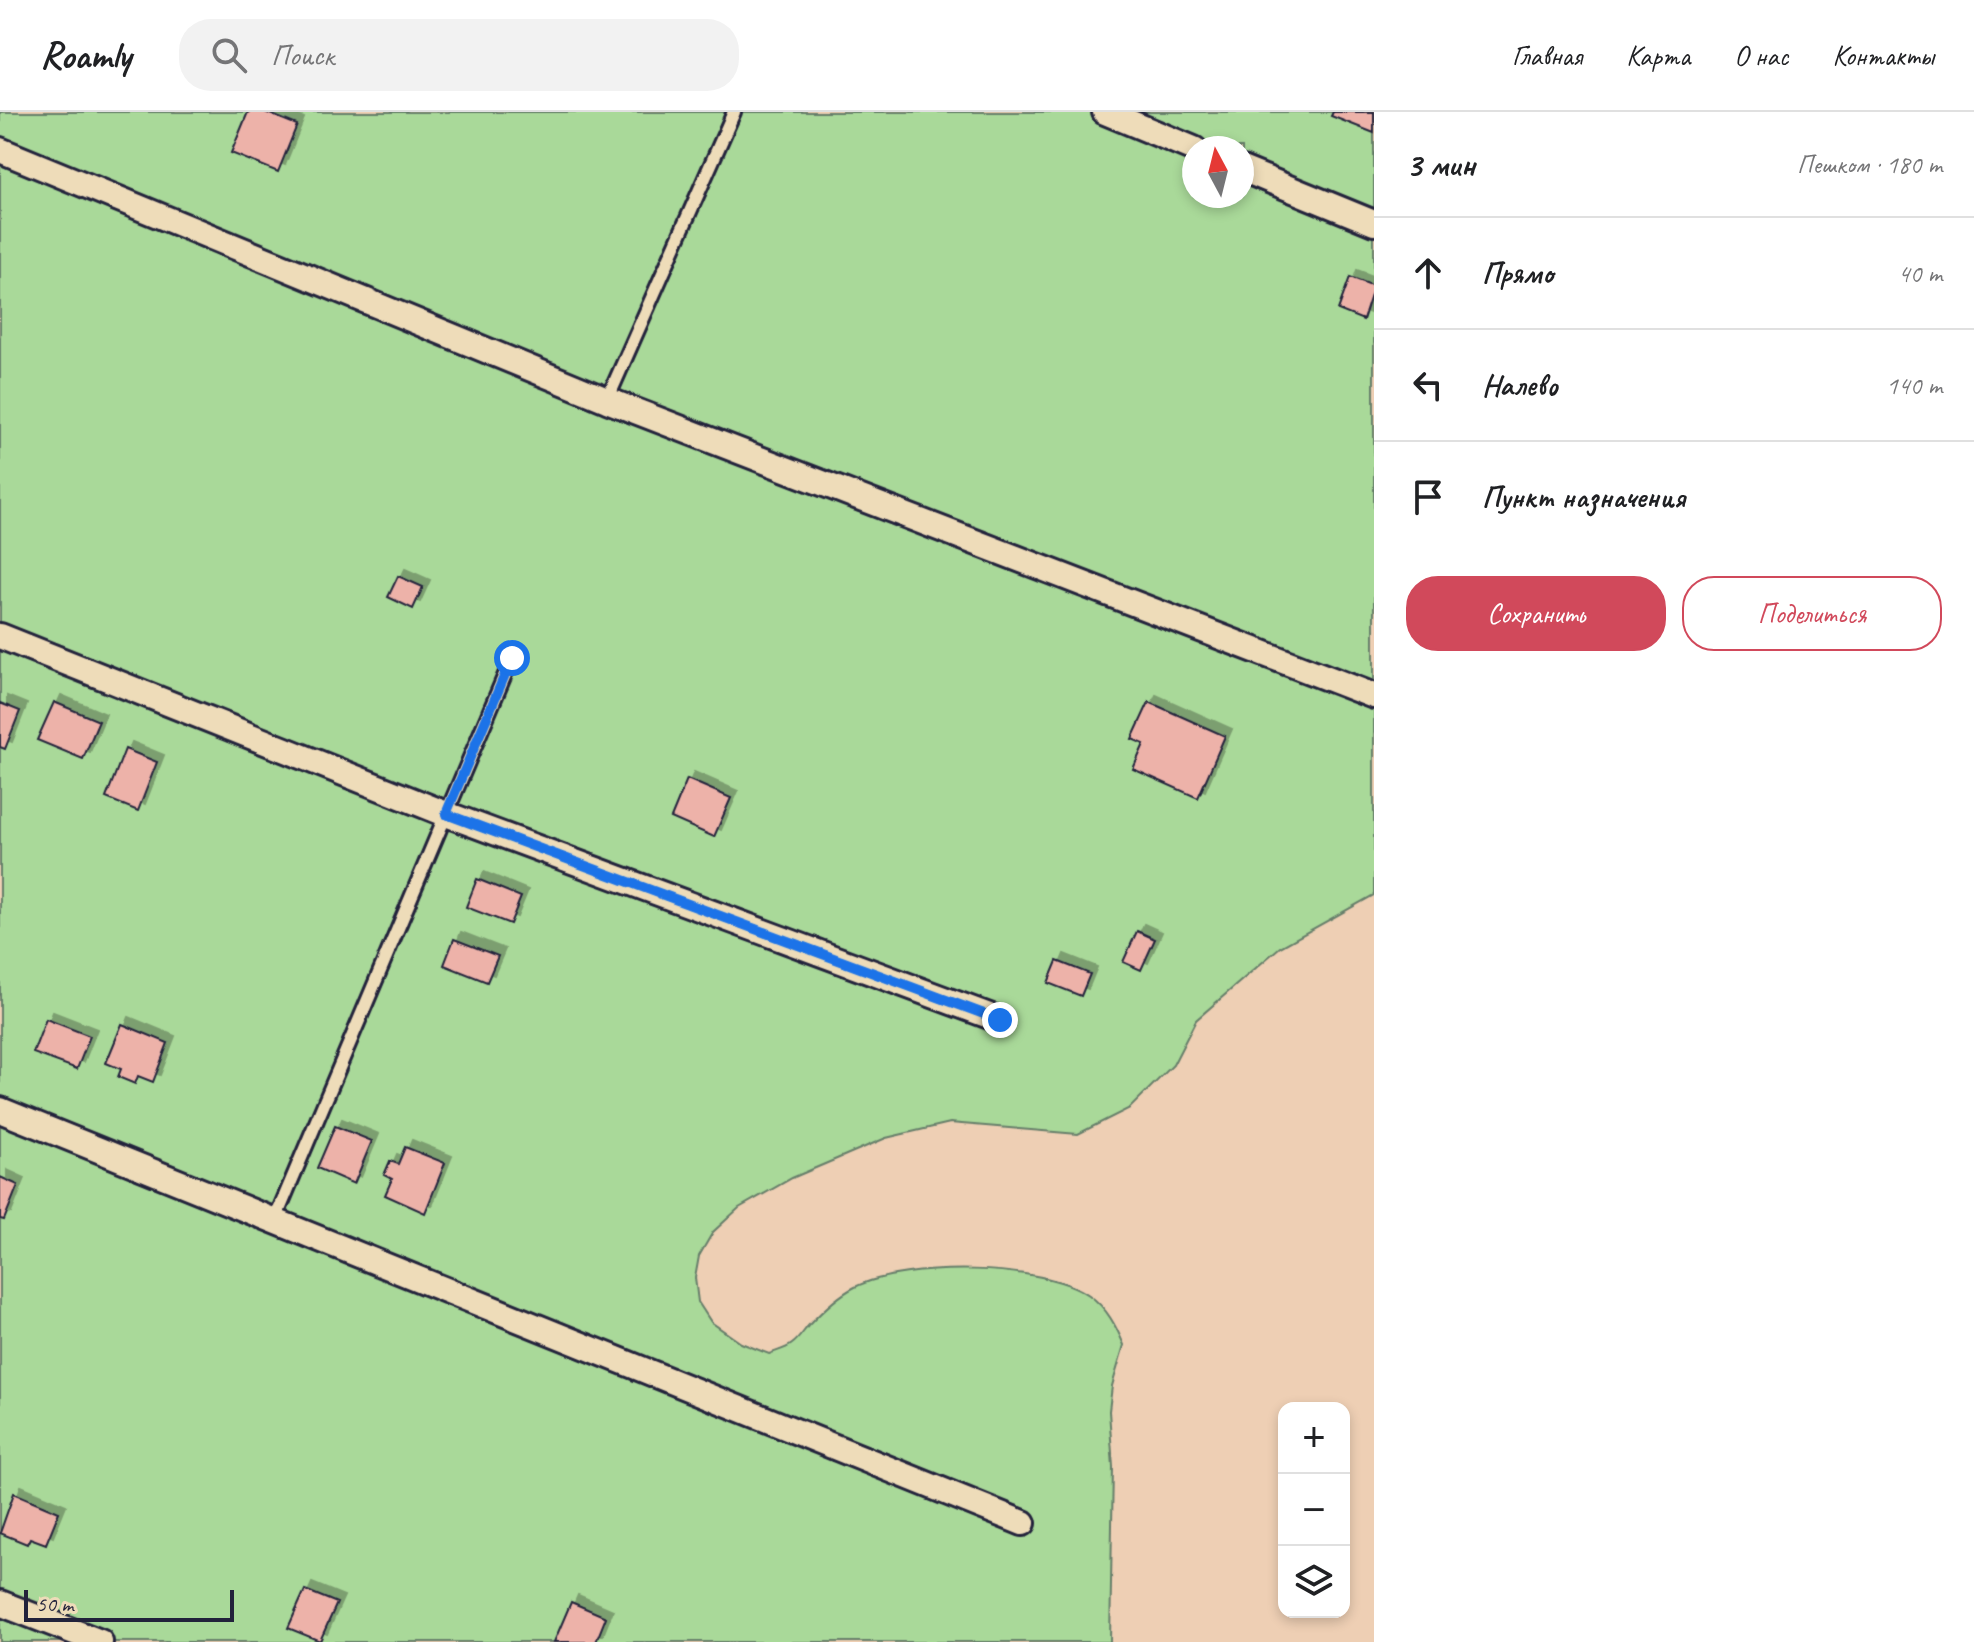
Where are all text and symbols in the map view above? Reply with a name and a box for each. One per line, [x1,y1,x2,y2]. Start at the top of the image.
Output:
search box [179,19,739,91]
text: Roamly [40,32,131,79]
icon: search [207,33,251,77]
text: Поиск [271,36,334,74]
text: Главная [1512,38,1582,73]
text: Карта [1626,38,1690,73]
text: О нас [1734,38,1788,73]
text: Контакты [1832,38,1934,73]
north arrow [1182,136,1254,208]
text: 3 мин [1406,143,1475,186]
text: Пешком · 180 m [1797,148,1942,181]
icon: ahead [1406,251,1450,295]
text: Прямо [1482,254,1553,292]
text: 40 m [1898,257,1942,290]
icon: left [1406,363,1450,407]
text: Налево [1482,366,1558,404]
text: 140 m [1886,369,1942,402]
icon: arrive [1406,475,1450,519]
text: Пункт назначения [1482,478,1685,516]
button: Сохранить [1406,576,1666,651]
button: Поделиться [1682,576,1942,651]
route start [494,640,530,676]
route end [982,1002,1018,1038]
map controls [1278,1402,1350,1618]
button: + [1278,1402,1350,1474]
button: − [1278,1474,1350,1546]
button: layers [1278,1546,1350,1618]
scale bar [24,1586,234,1622]
text: 50 m [36,1590,73,1618]

